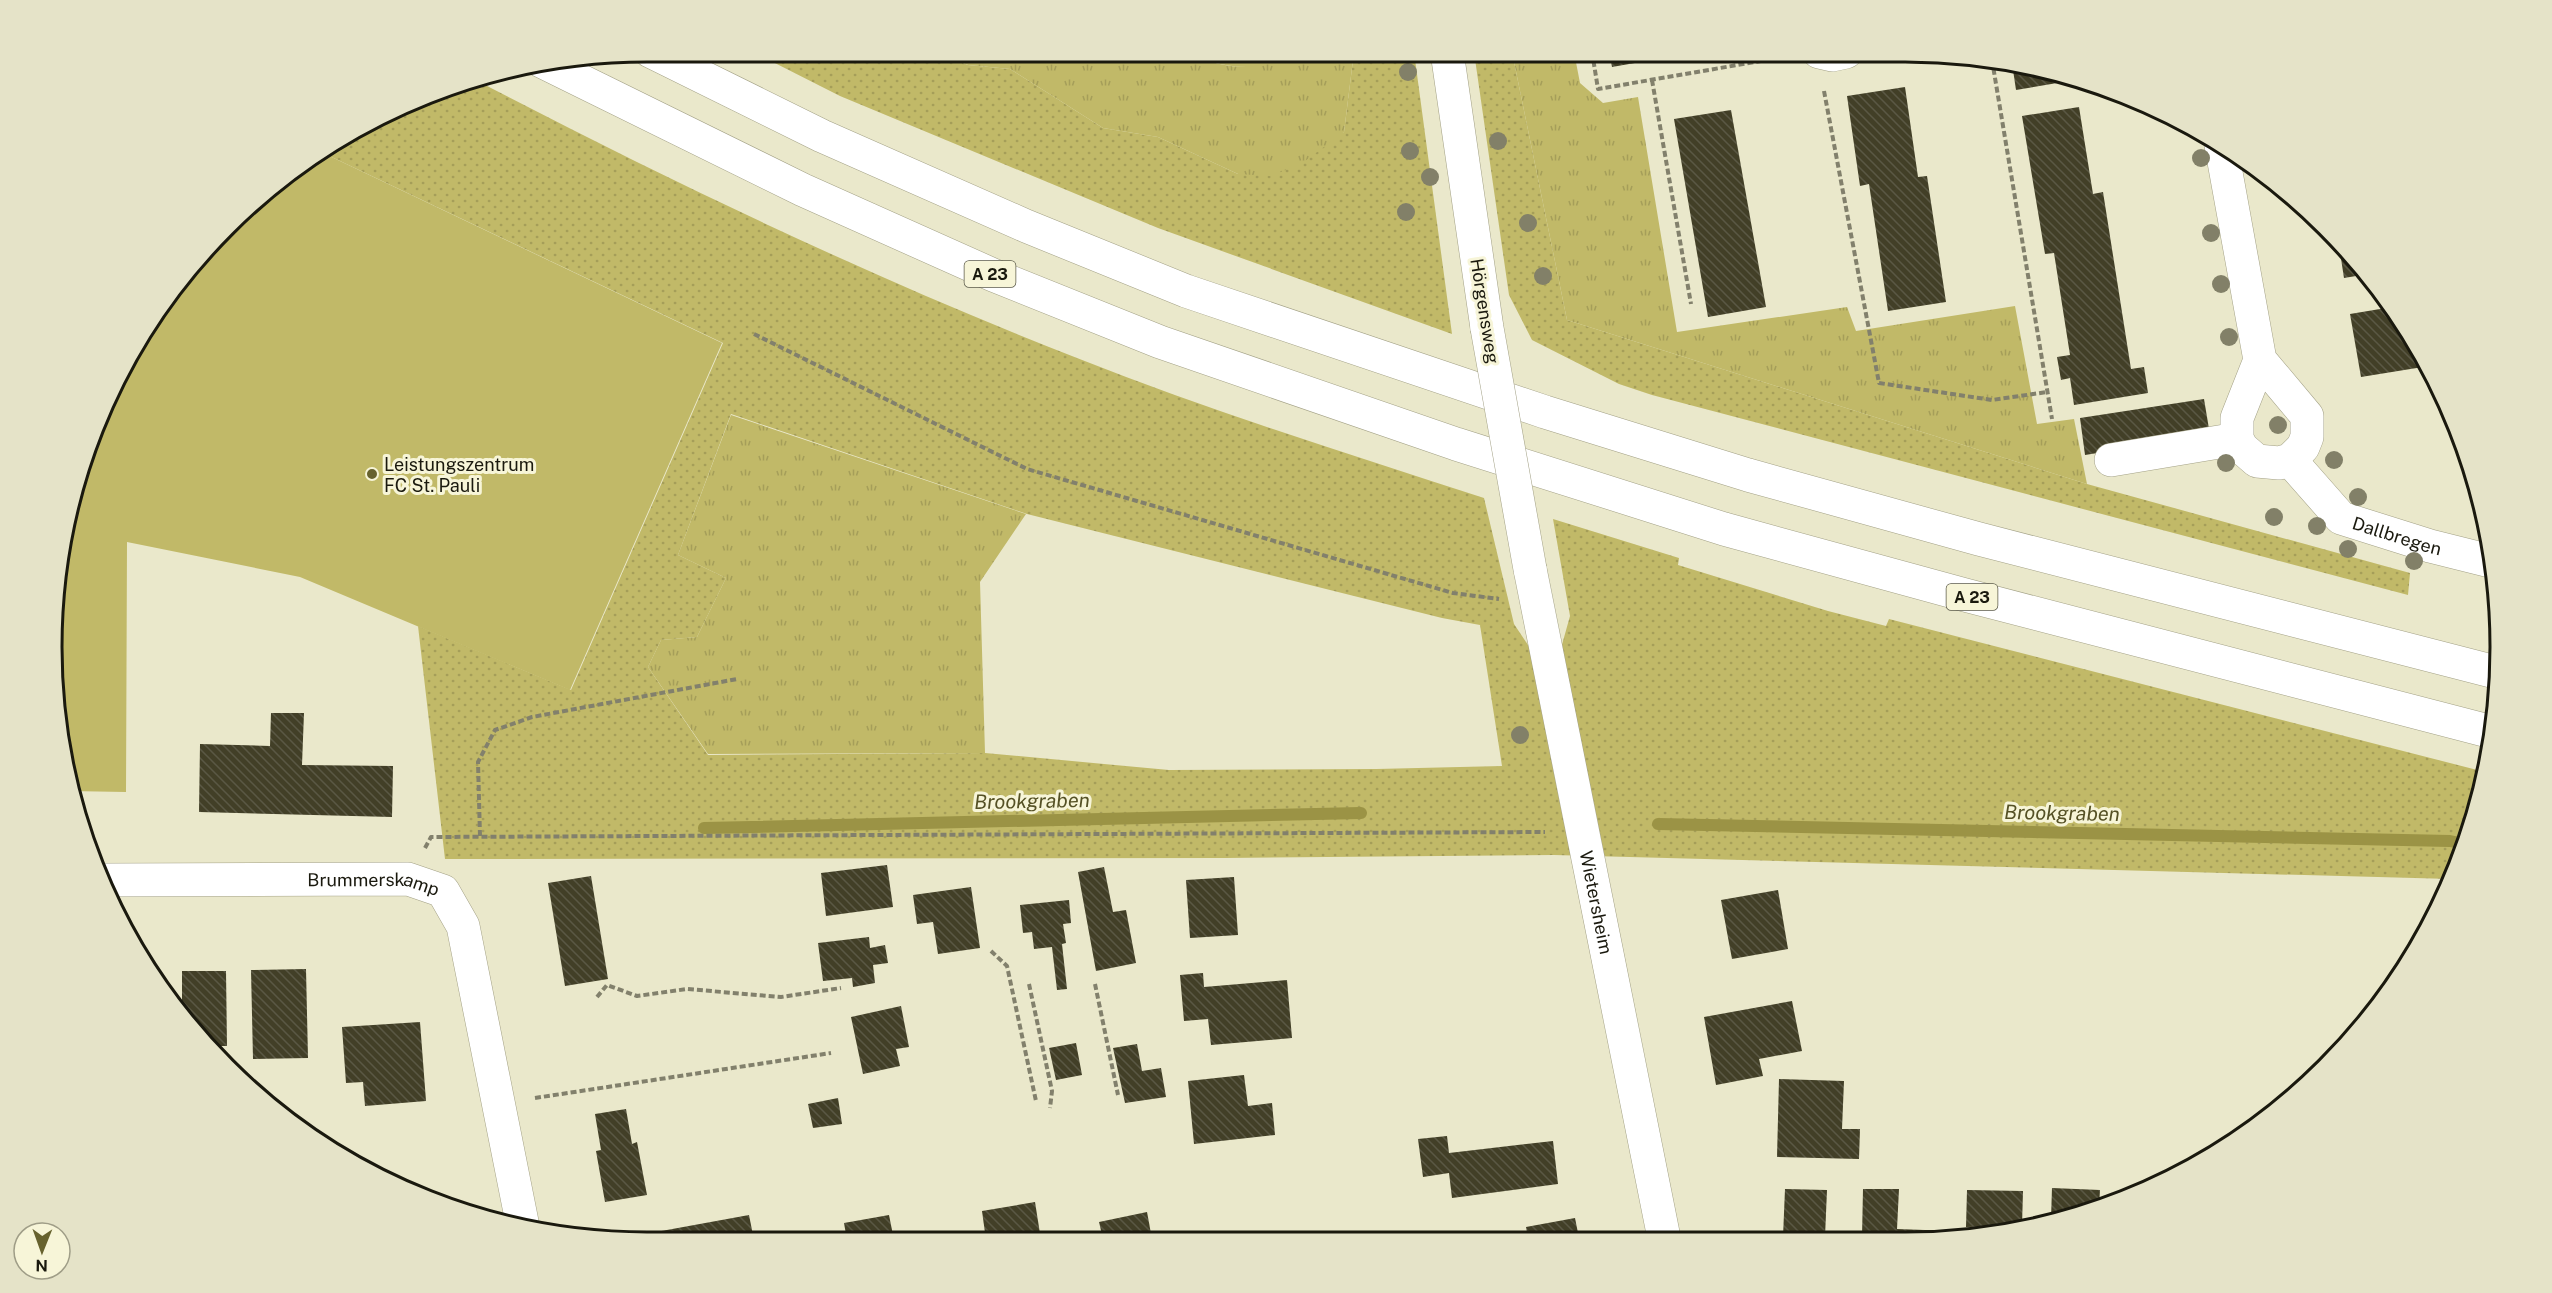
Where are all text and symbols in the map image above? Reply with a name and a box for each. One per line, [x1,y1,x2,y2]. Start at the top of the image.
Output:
street label: Hörgensweg [1466,257,1504,365]
road number: A 23 [964,261,1016,287]
place label: Leistungszentrum FC St. Pauli [384,454,534,496]
marker: Leistungszentrum FC St. Pauli [365,467,379,481]
street label: Dallbregen [2350,512,2444,559]
road number: A 23 [1946,584,1998,610]
water label: Brookgraben [974,788,1090,814]
water label: Brookgraben [2004,800,2120,826]
street label: Wietersheim [1576,849,1617,956]
street label: Brummerskamp [307,868,442,900]
north arrow [12,1221,72,1281]
text: N [35,1256,48,1275]

